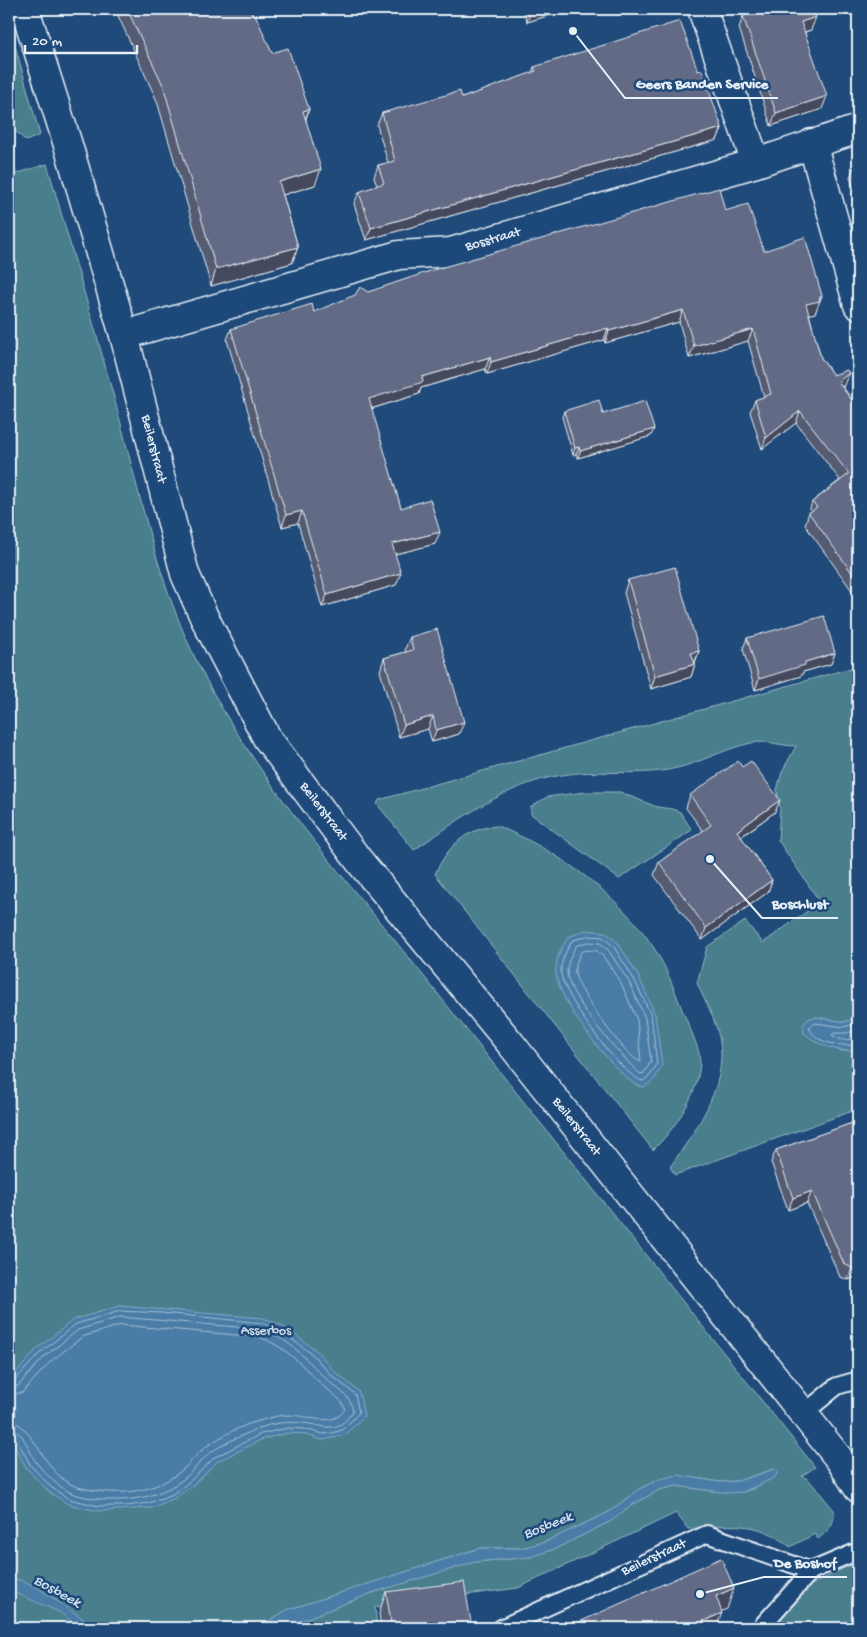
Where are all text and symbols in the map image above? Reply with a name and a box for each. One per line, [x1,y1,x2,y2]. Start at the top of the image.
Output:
scale bar [25,22,138,54]
text: 20 m [32,33,62,51]
callout: Geers Banden Service [625,68,778,98]
text: Geers Banden Service [636,76,769,94]
street label: Bosstraat [462,224,524,256]
street label: Beilerstraat [136,412,170,486]
street label: Beilerstraat [295,778,352,846]
callout: Boschlust [762,888,838,918]
text: Boschlust [771,896,830,914]
street label: Beilerstraat [547,1093,605,1161]
park label: Asserbos [241,1323,292,1340]
water label: Bosbeek [521,1508,576,1544]
street label: Beilerstraat [618,1535,690,1581]
callout: De Boshof [764,1547,847,1577]
text: De Boshof [772,1555,838,1573]
water label: Bosbeek [30,1572,85,1613]

